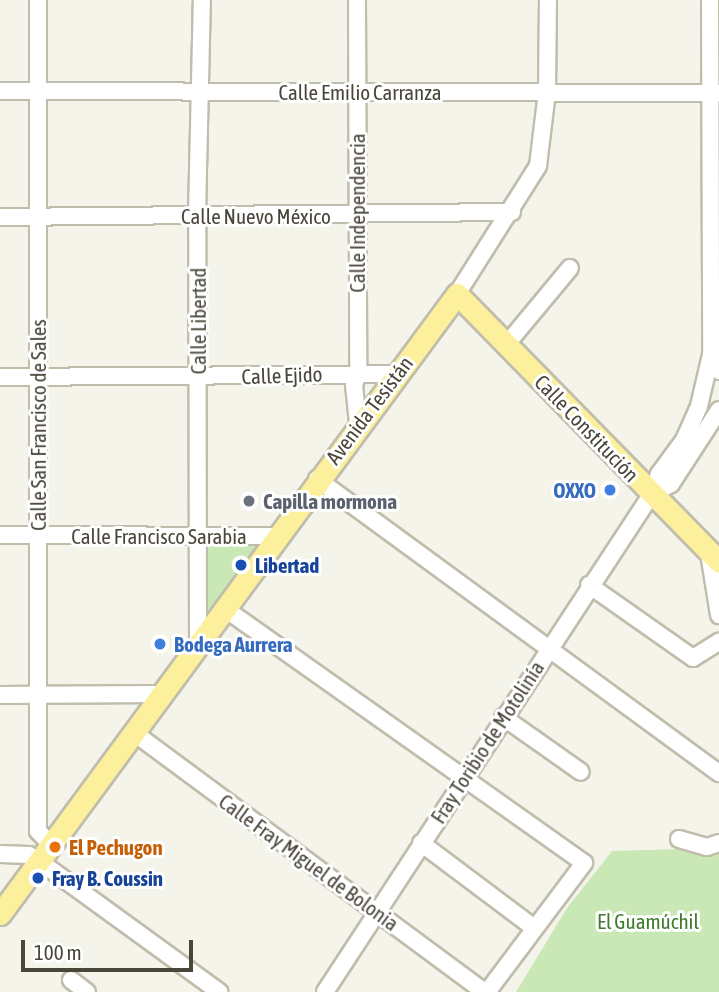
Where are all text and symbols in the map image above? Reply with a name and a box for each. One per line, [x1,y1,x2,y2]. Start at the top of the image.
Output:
street label: Calle Emilio Carranza [278,79,442,105]
street label: Calle Independencia [344,133,370,293]
street label: Calle Nuevo México [181,203,331,229]
street label: Calle Libertad [185,268,211,374]
street label: Calle San Francisco de Sales [25,319,51,531]
street label: Avenida Tesistán [320,351,418,469]
street label: Calle Ejido [241,361,323,389]
street label: Calle Constitución [530,369,644,487]
place label: OXXO [553,477,596,503]
marker: OXXO [602,482,618,498]
place label: Capilla mormona [263,488,397,514]
marker: Capilla mormona [241,493,257,509]
street label: Calle Francisco Sarabia [71,523,247,549]
place label: Libertad [255,552,319,578]
marker: Libertad [233,557,249,573]
place label: Bodega Aurrera [174,631,292,657]
marker: Bodega Aurrera [152,636,168,652]
street label: Fray Toribio de Motolinía [425,656,549,828]
street label: Calle Fray Miguel de Bolonia [214,788,404,936]
place label: El Pechugon [69,834,163,860]
marker: El Pechugon [47,839,63,855]
place label: Fray B. Coussin [52,865,163,891]
marker: Fray B. Coussin [30,870,46,886]
park label: El Guamúchil [597,908,699,934]
scale bar [24,926,196,970]
text: 100 m [34,940,82,964]

